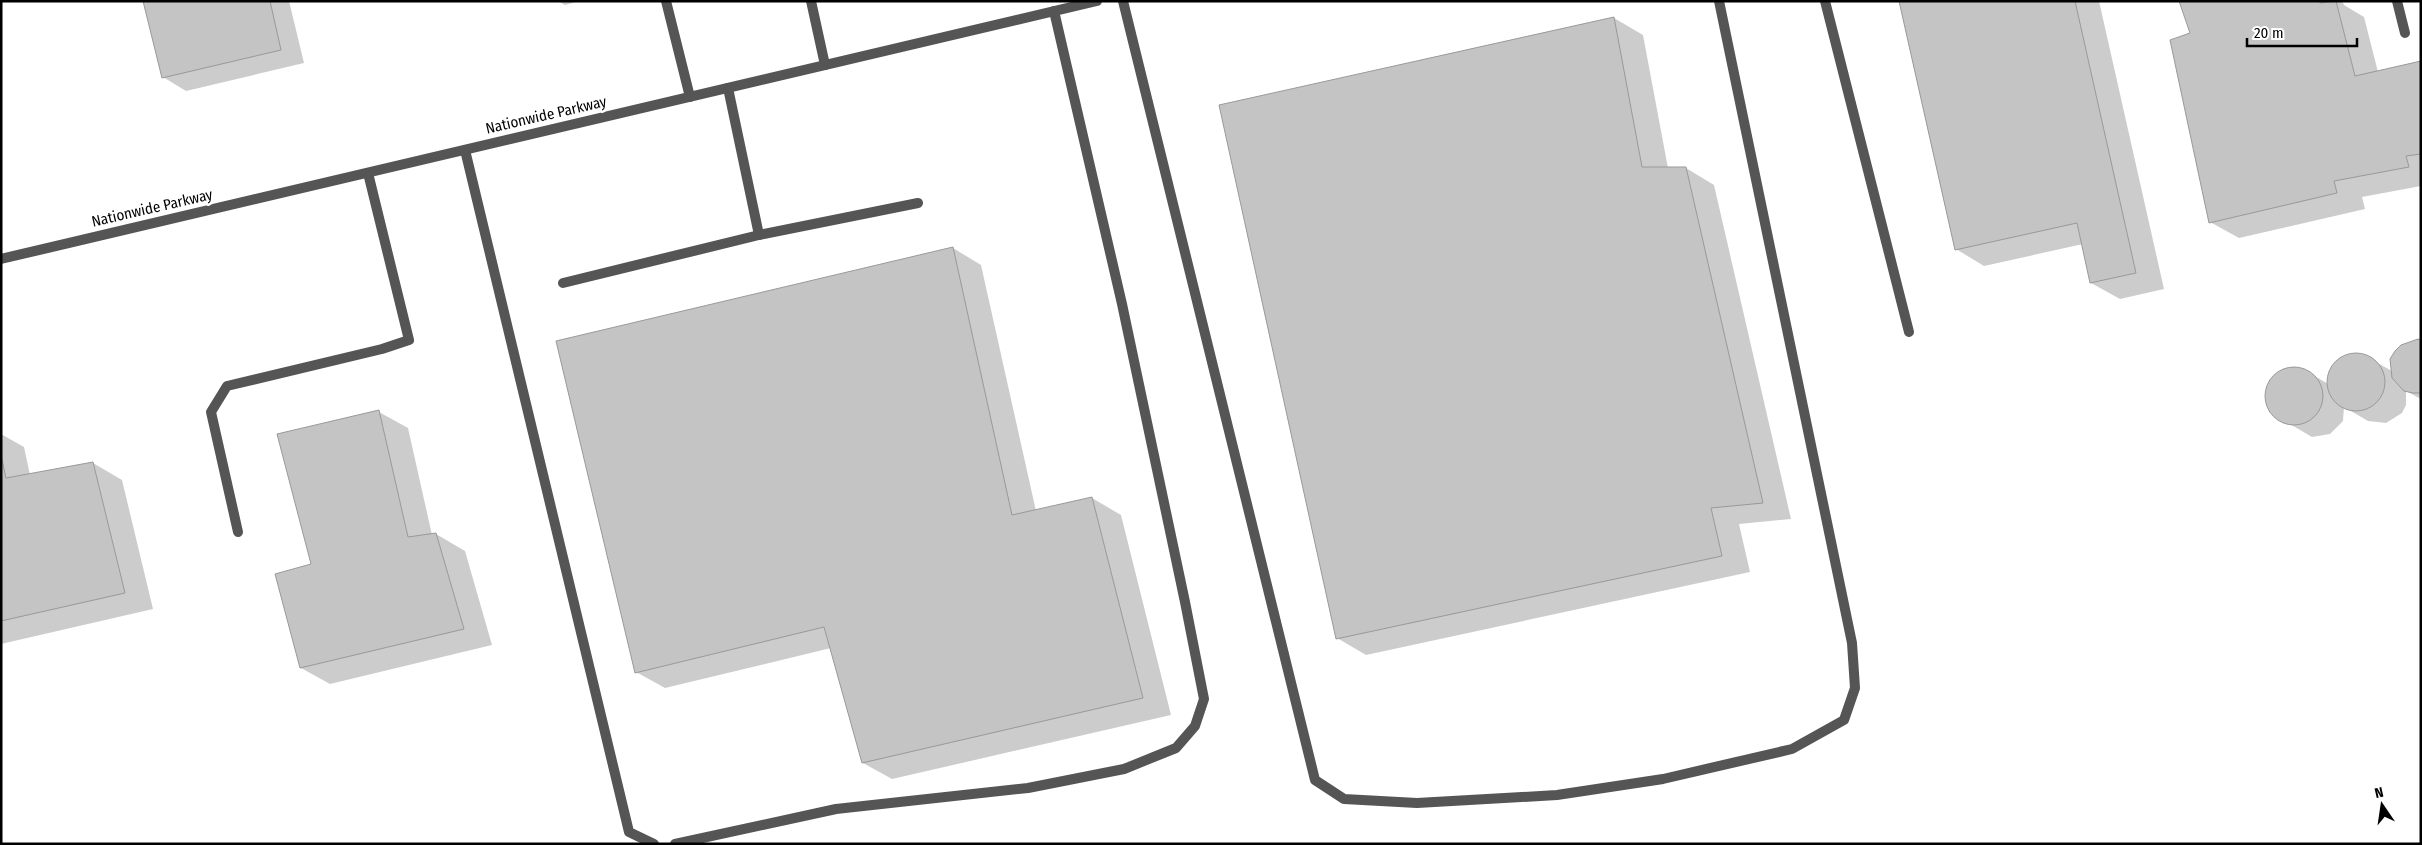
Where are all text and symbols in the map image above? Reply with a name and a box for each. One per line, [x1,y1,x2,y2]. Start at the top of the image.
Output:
scale bar [2247,15,2357,47]
text: 20 m [2254,24,2284,42]
street label: Nationwide Parkway [484,92,609,138]
street label: Nationwide Parkway [90,185,215,231]
north arrow [2357,780,2407,830]
text: N [2373,784,2385,802]

